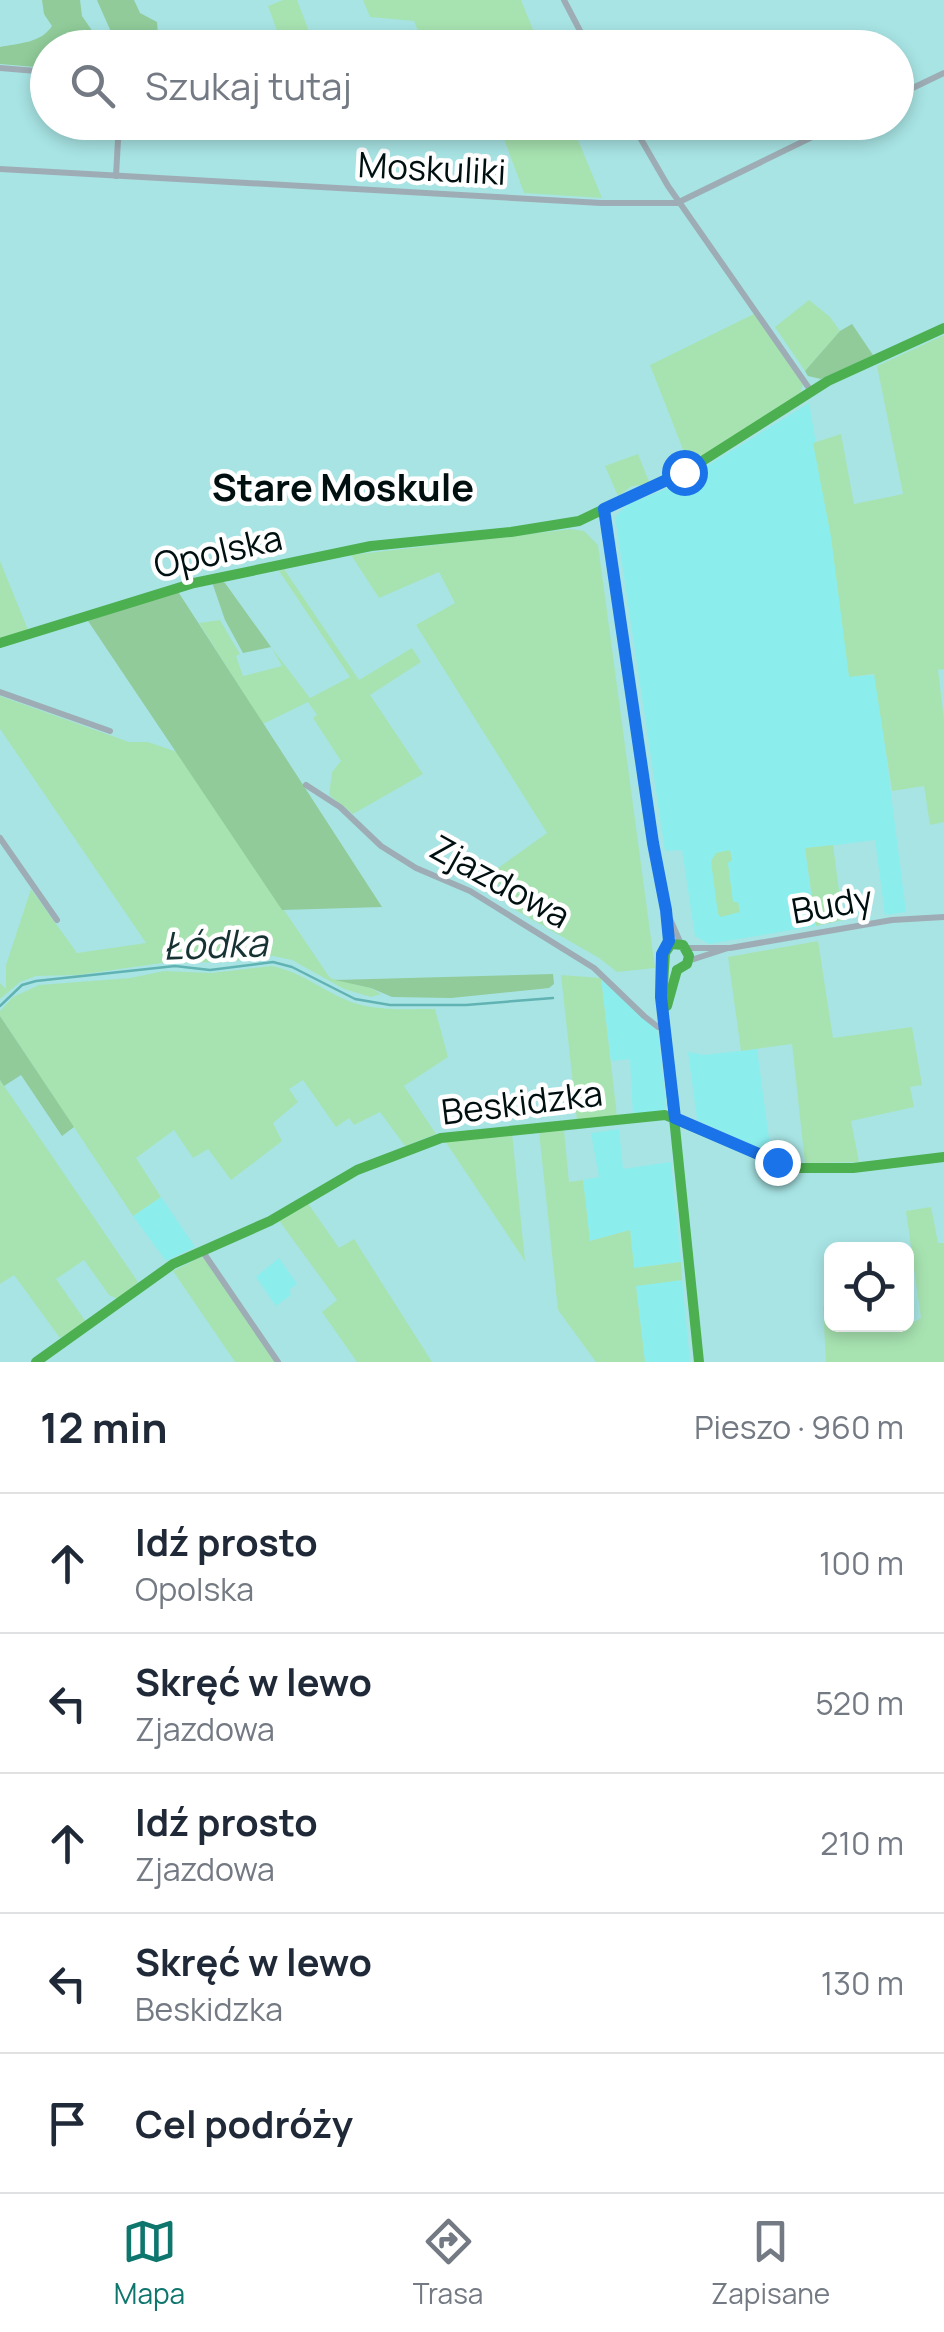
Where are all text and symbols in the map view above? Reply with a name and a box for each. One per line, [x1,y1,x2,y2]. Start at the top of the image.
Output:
search box [30,30,914,140]
icon: search [65,58,120,113]
text: Szukaj tutaj [145,59,352,111]
street label: Moskuliki [357,140,507,196]
route start [662,450,708,496]
district label: Stare Moskule [212,460,474,512]
street label: Opolska [149,513,287,589]
street label: Zjazdowa [422,823,579,939]
street label: Budy [788,873,876,935]
water label: Łódka [162,915,270,971]
street label: Beskidzka [439,1068,605,1136]
route end [755,1140,801,1186]
map controls [824,1242,914,1332]
button: locate [824,1242,914,1332]
text: 12 min [40,1398,168,1456]
text: Pieszo · 960 m [694,1405,904,1449]
text: Idź prosto [135,1515,318,1567]
icon: ahead [40,1536,95,1591]
text: 100 m [819,1541,904,1585]
text: Opolska [135,1567,254,1611]
text: Skręć w lewo [135,1655,372,1707]
icon: left [40,1676,95,1731]
text: 520 m [815,1681,904,1725]
text: Zjazdowa [135,1707,275,1751]
text: Idź prosto [135,1795,318,1847]
icon: ahead [40,1816,95,1871]
text: 210 m [820,1821,904,1865]
text: Zjazdowa [135,1847,275,1891]
text: Skręć w lewo [135,1935,372,1987]
icon: left [40,1956,95,2011]
text: 130 m [821,1961,904,2005]
text: Beskidzka [135,1987,283,2031]
icon: arrive [40,2096,95,2151]
text: Cel podróży [135,2097,353,2149]
tab: Mapa [114,2214,185,2312]
tab: Trasa [413,2214,483,2312]
tab: Zapisane [711,2214,830,2312]

